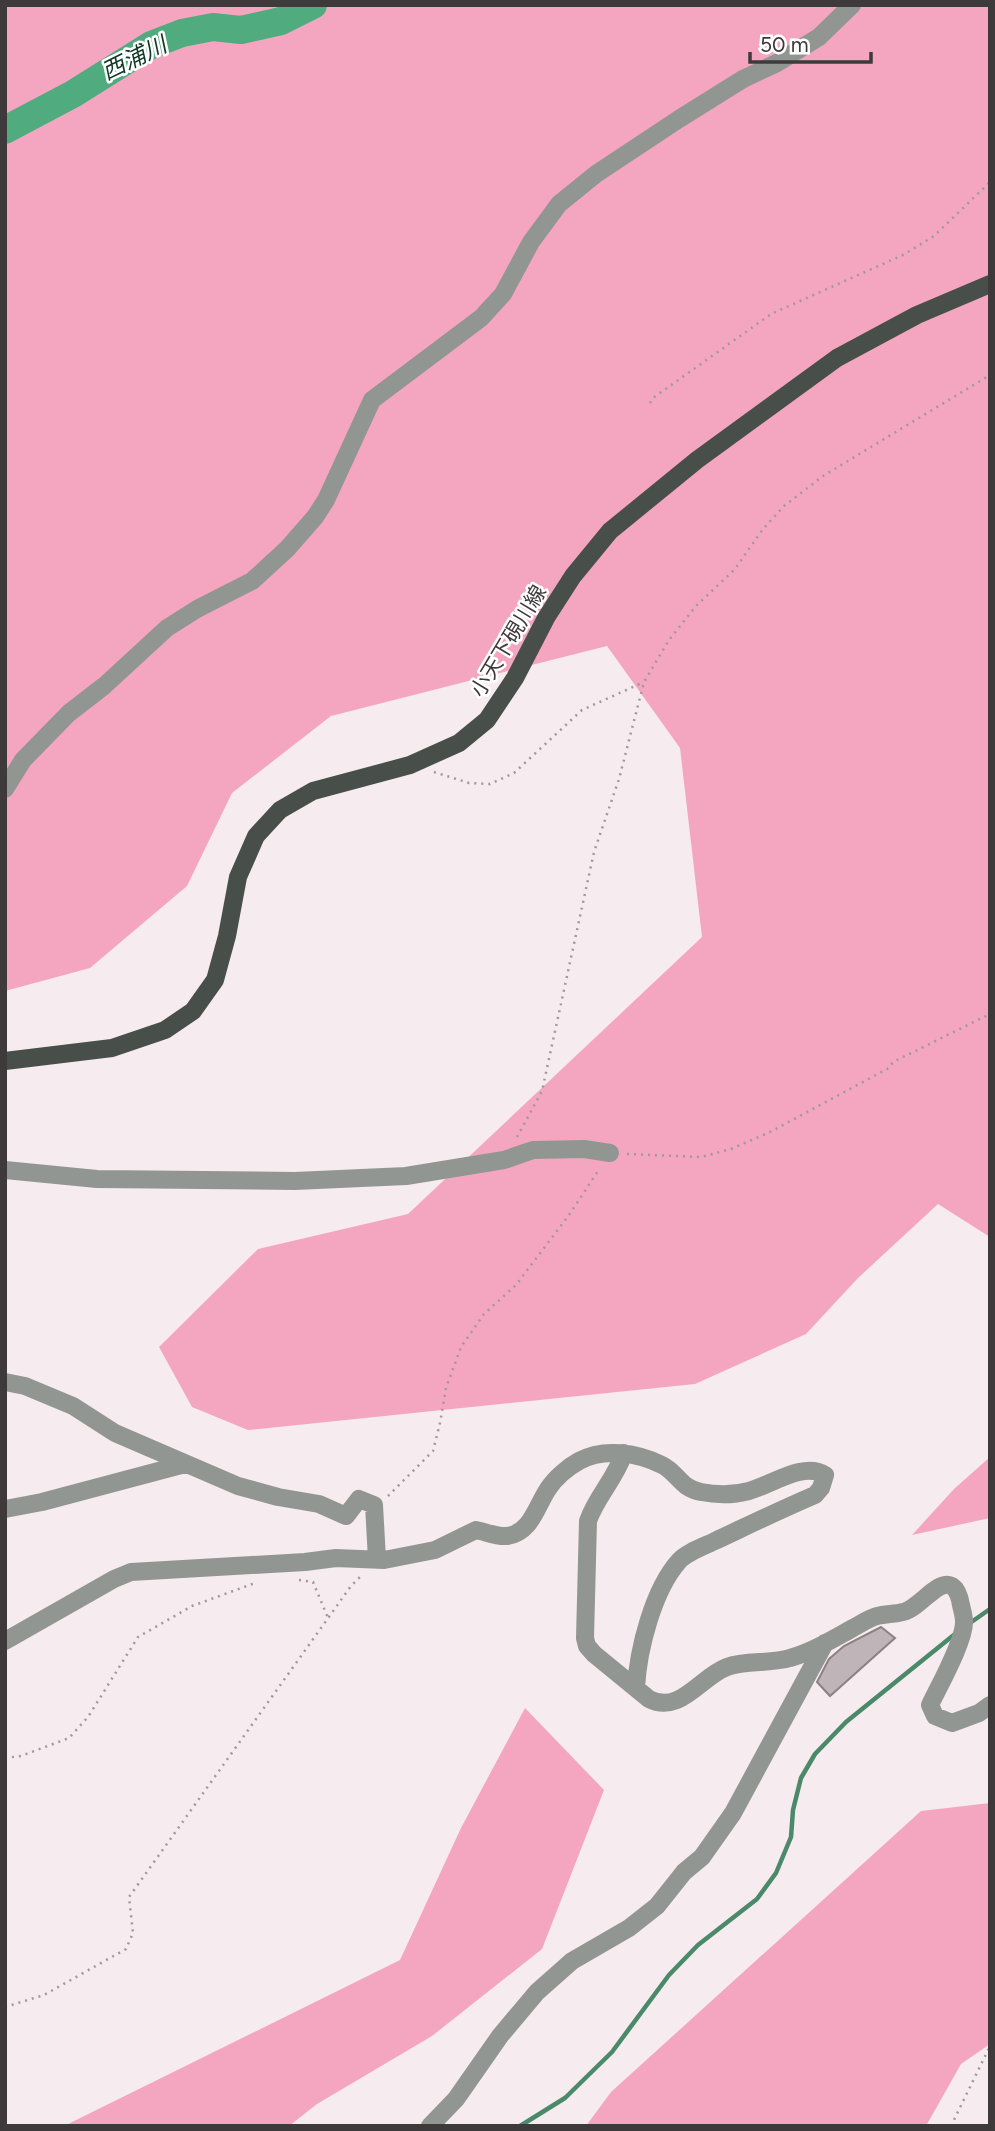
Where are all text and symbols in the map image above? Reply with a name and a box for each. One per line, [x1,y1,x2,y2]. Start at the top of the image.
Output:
scale bar [750,21,871,65]
water label: 西浦川 [97,29,174,86]
text: 50 m [760,32,809,57]
street label: 小天下硯川線 [465,581,551,701]

